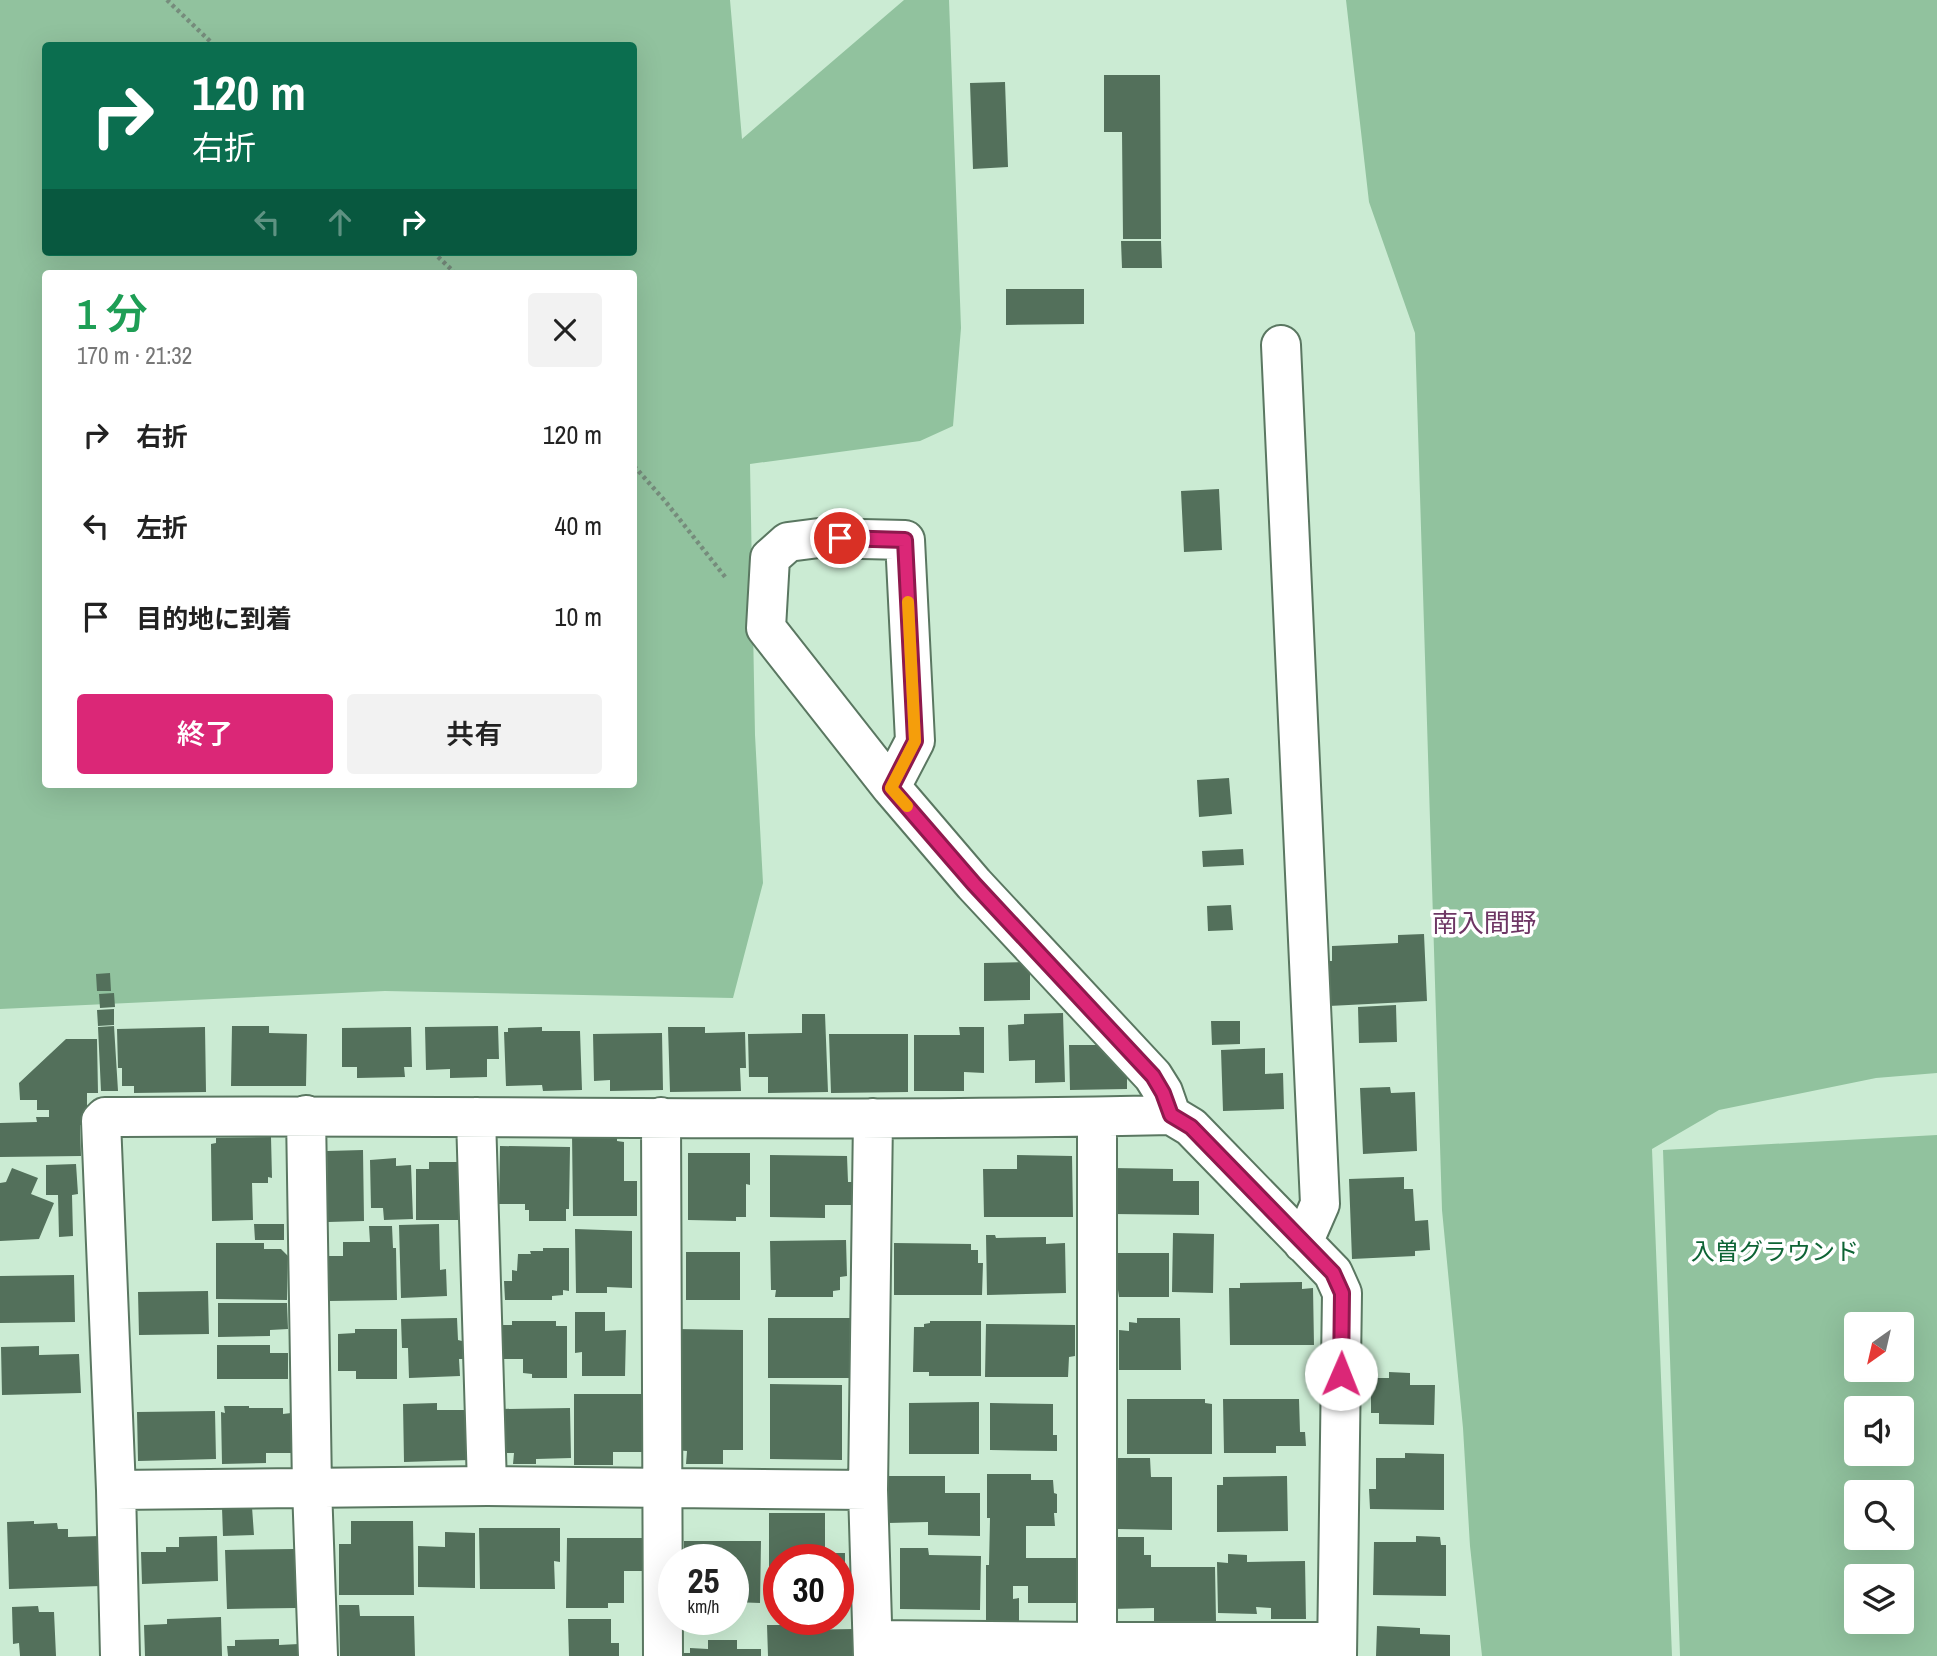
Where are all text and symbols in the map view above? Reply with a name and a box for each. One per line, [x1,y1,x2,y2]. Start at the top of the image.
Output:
text: 120 m [192,59,306,125]
icon: right [77,70,168,161]
text: 右折 [192,126,256,169]
icon: left [248,203,286,241]
icon: ahead [321,203,359,241]
icon: right [394,203,432,241]
text: 1 分 [77,286,148,342]
button: close [528,293,602,367]
text: 170 m · 21:32 [77,340,192,371]
icon: right [77,416,115,454]
text: 120 m [543,417,602,452]
text: 右折 [136,419,188,454]
icon: left [77,507,115,545]
text: 40 m [555,508,602,543]
pin [810,508,870,568]
text: 左折 [136,510,188,545]
icon: arrive [821,519,859,557]
icon: arrive [77,598,115,636]
text: 10 m [555,599,602,634]
text: 目的地に到着 [136,601,292,636]
button: 終了 [77,694,333,774]
button: 共有 [347,694,602,774]
district label: 南入間野 [1432,905,1536,940]
park label: 入曽グラウンド [1691,1235,1859,1267]
north arrow [1844,1312,1914,1382]
map controls [1844,1312,1914,1634]
position arrow [1304,1337,1378,1411]
button: sound [1844,1396,1914,1466]
button: search [1844,1480,1914,1550]
speed limit sign: 30 [763,1544,854,1635]
text: 25 [688,1557,719,1604]
button: layers [1844,1564,1914,1634]
text: km/h [688,1594,720,1619]

